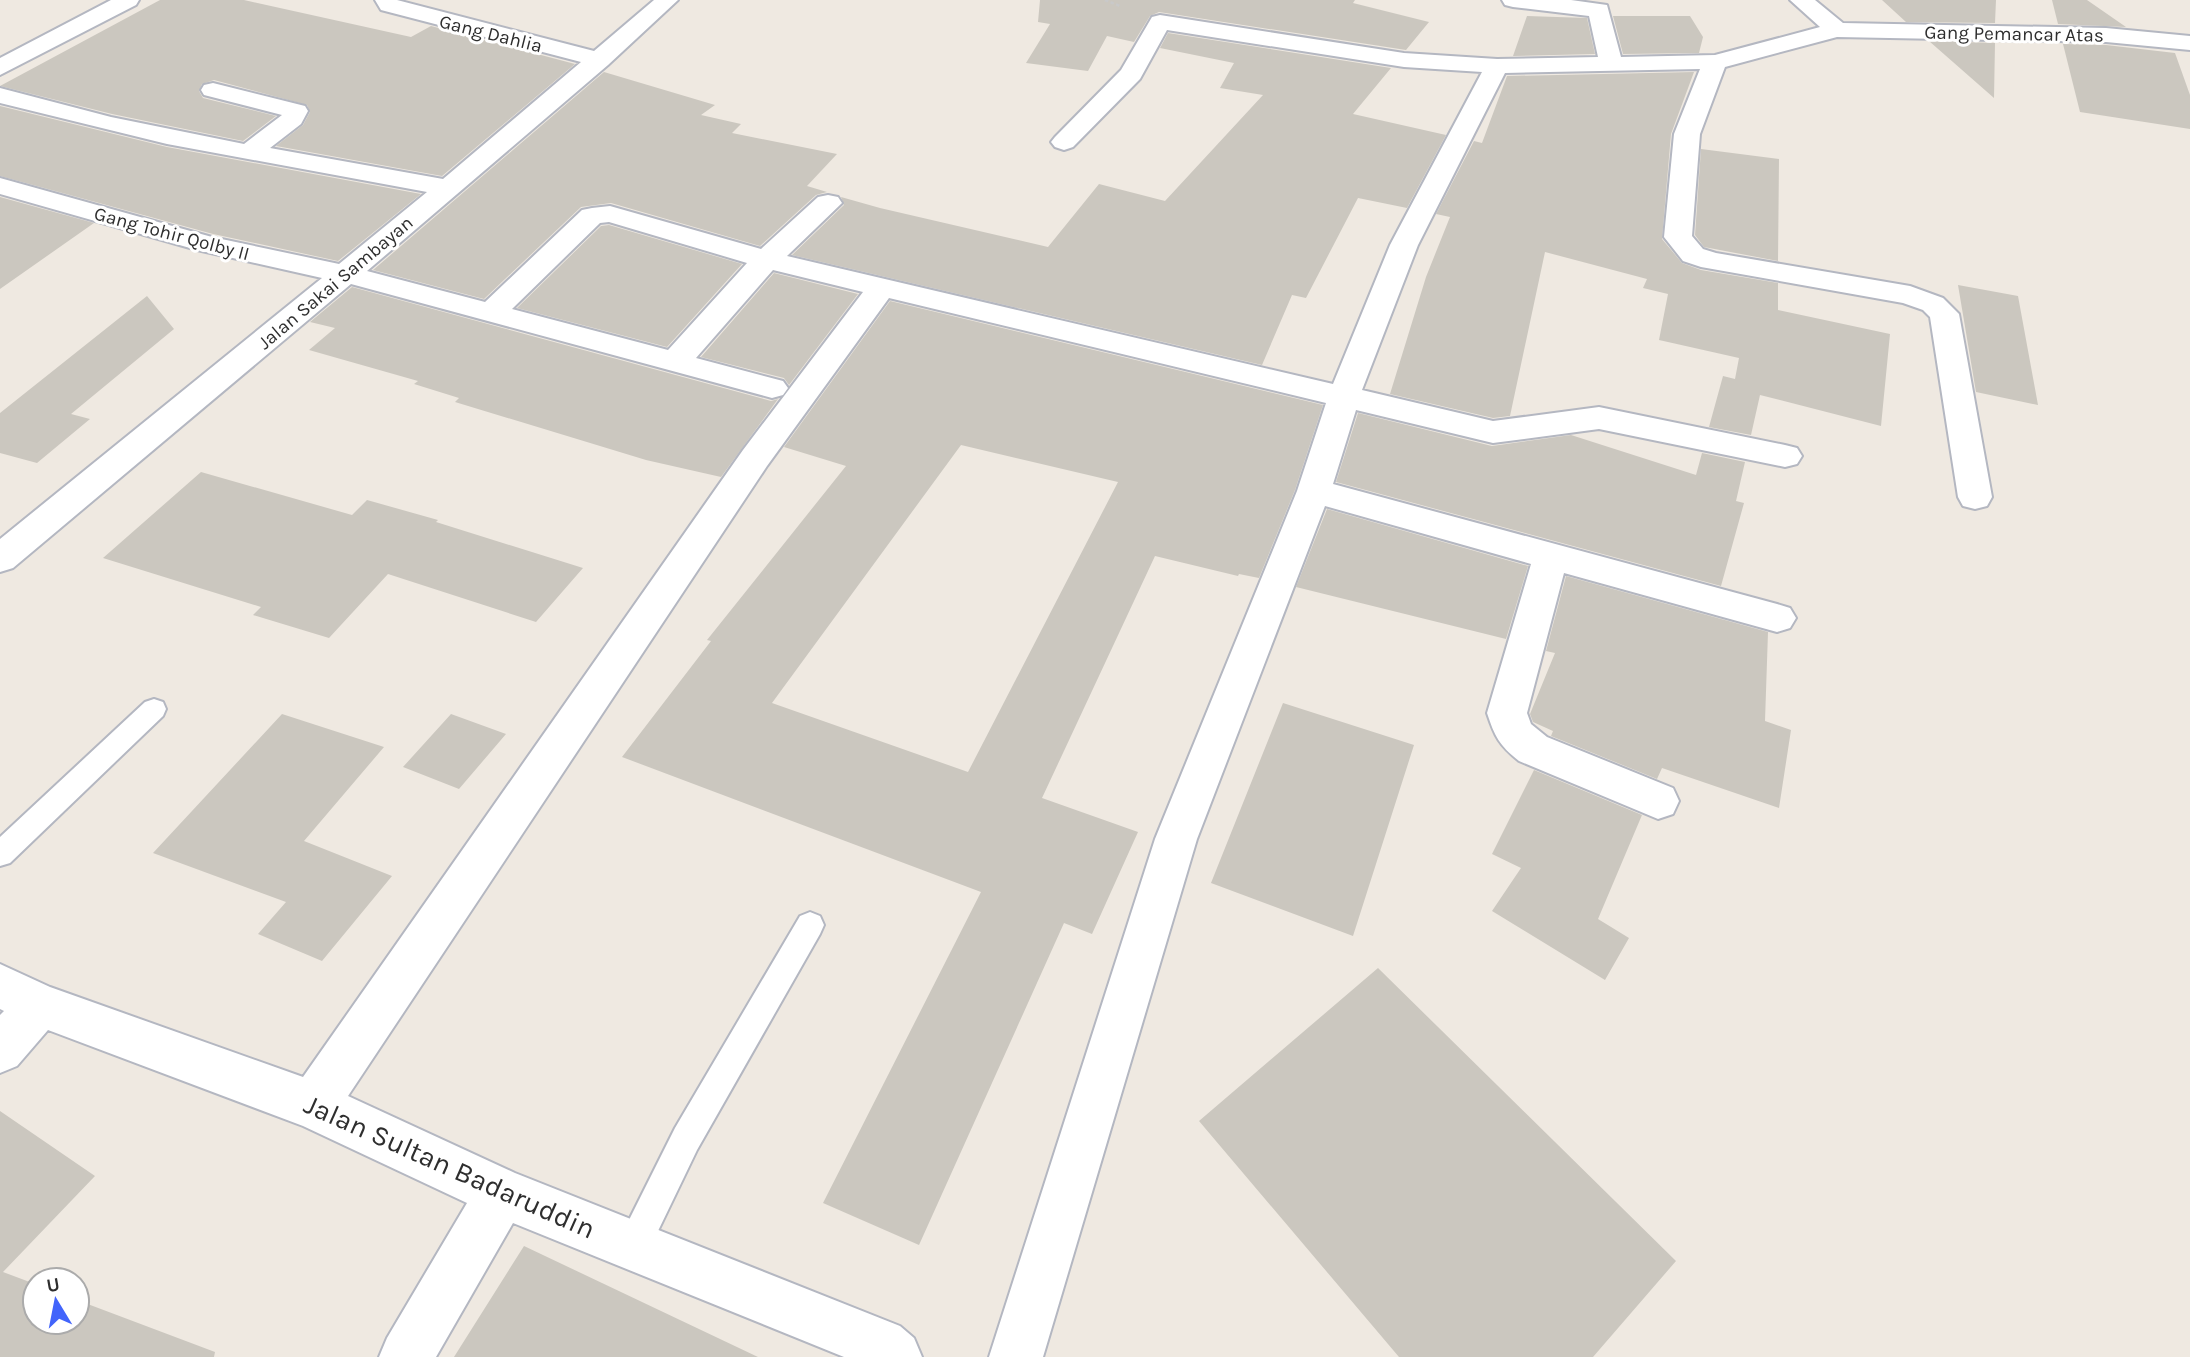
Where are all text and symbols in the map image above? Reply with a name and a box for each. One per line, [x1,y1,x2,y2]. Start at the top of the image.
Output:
street label: Gang Dahlia [437,11,545,57]
street label: Gang Pemancar Atas [1924,21,2104,47]
street label: Gang Tohir Qolby II [92,203,252,265]
street label: Jalan Sakai Sambayan [254,212,418,354]
street label: Jalan Sultan Badaruddin [299,1087,600,1246]
north arrow [21,1266,91,1336]
text: U [45,1273,62,1297]

